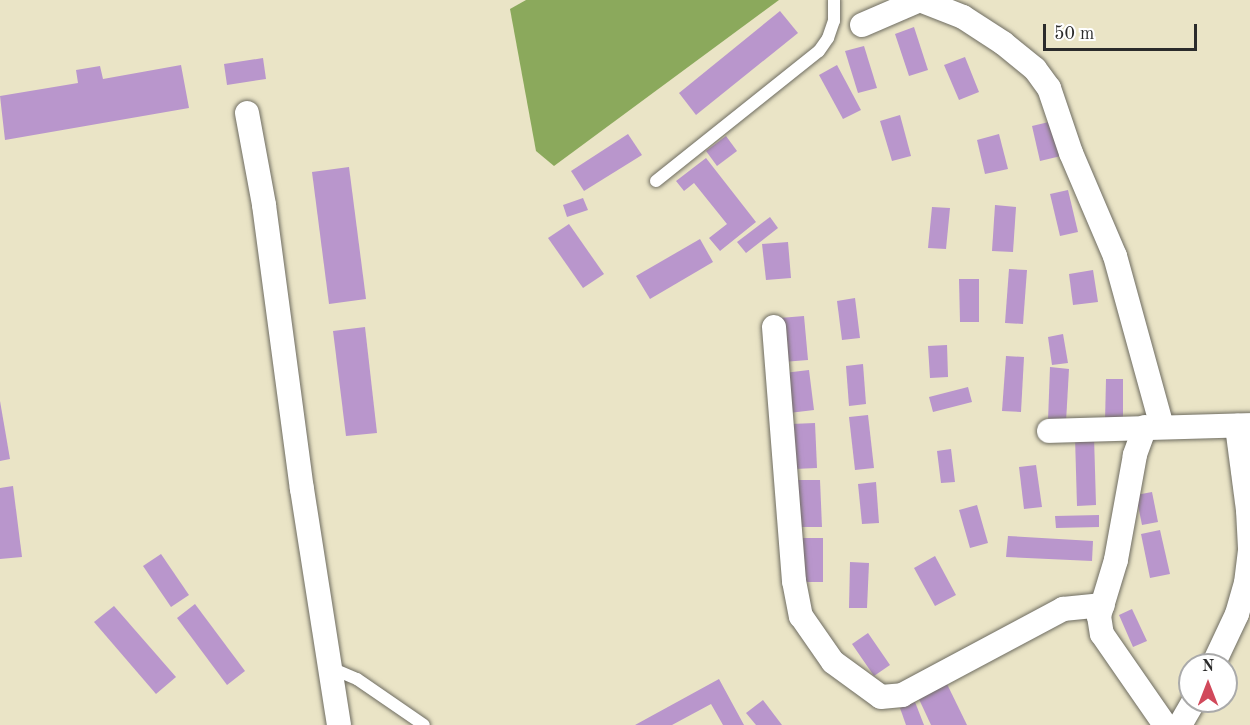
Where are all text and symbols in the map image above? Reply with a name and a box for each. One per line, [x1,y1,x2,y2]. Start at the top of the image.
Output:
scale bar [1046,12,1200,50]
text: 50 m [1054,25,1094,43]
north arrow [1178,653,1238,713]
text: N [1202,659,1214,675]

